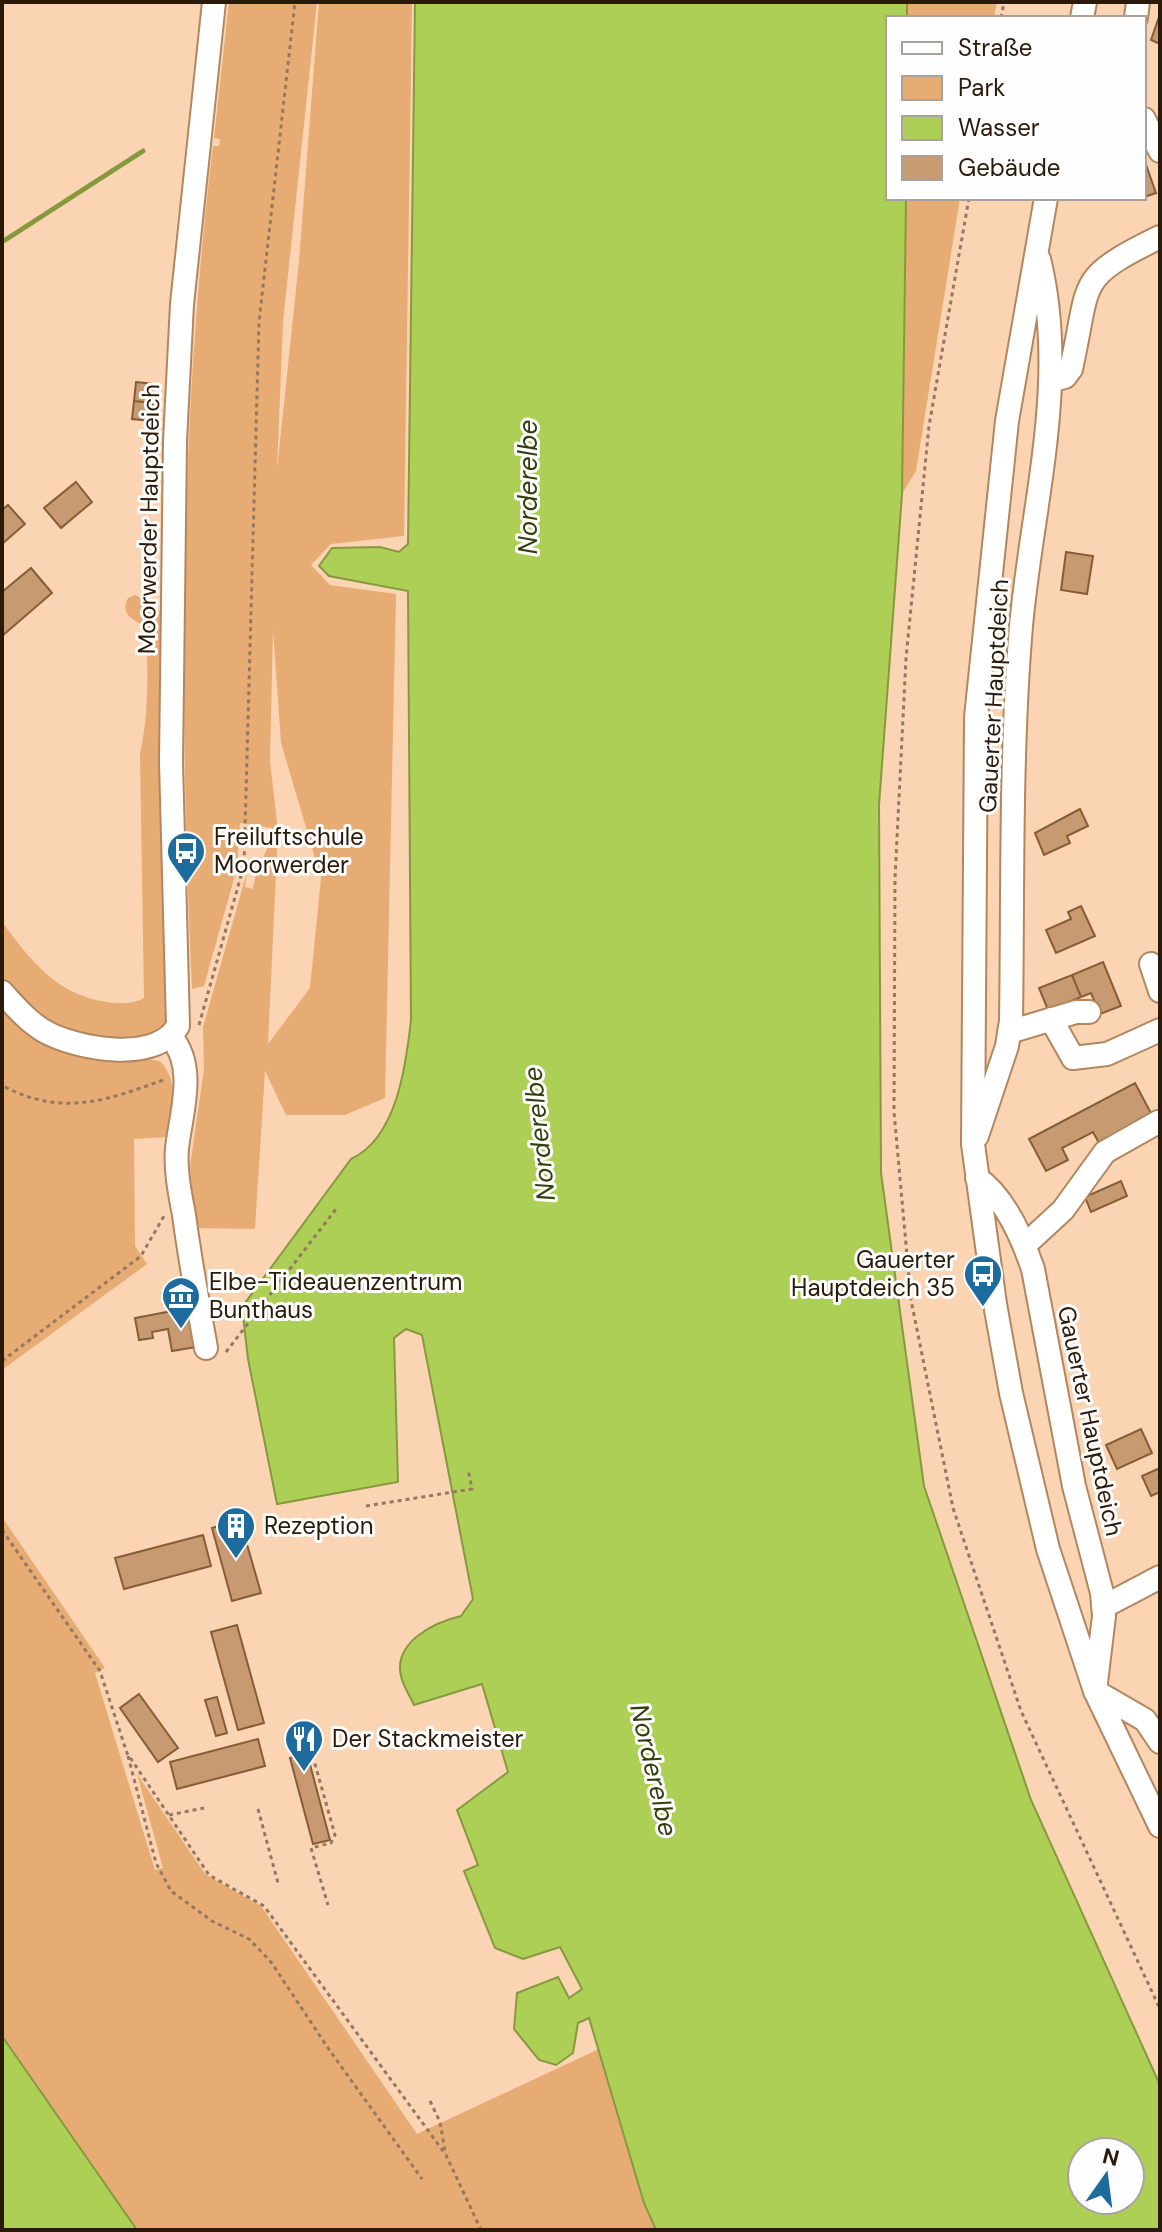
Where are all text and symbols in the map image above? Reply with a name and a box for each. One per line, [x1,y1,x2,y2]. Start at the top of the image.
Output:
legend [886,16,1146,200]
text: Straße [958,32,1032,63]
text: Park [958,72,1005,103]
text: Wasser [958,112,1040,143]
text: Gebäude [958,152,1060,183]
street label: Moorwerder Hauptdeich [131,384,166,654]
water label: Norderelbe [511,420,545,554]
street label: Gauerter Hauptdeich [972,578,1015,814]
place label: Freiluftschule Moorwerder [214,821,364,880]
bus stop icon: Freiluftschule Moorwerder [165,830,207,885]
water label: Norderelbe [515,1065,563,1203]
place label: Gauerter Hauptdeich 35 [791,1244,955,1303]
bus stop icon: Gauerter Hauptdeich 35 [962,1253,1004,1308]
place label: Elbe-Tideauenzentrum Bunthaus [209,1266,462,1325]
museum icon: Elbe-Tideauenzentrum Bunthaus [160,1275,202,1330]
street label: Gauerter Hauptdeich [1051,1303,1130,1539]
building icon: Rezeption [215,1505,257,1560]
place label: Rezeption [264,1510,374,1541]
water label: Norderelbe [622,1701,686,1839]
restaurant icon: Der Stackmeister [283,1718,325,1773]
place label: Der Stackmeister [332,1723,524,1754]
north arrow [1066,2136,1146,2216]
text: N [1099,2141,1122,2173]

